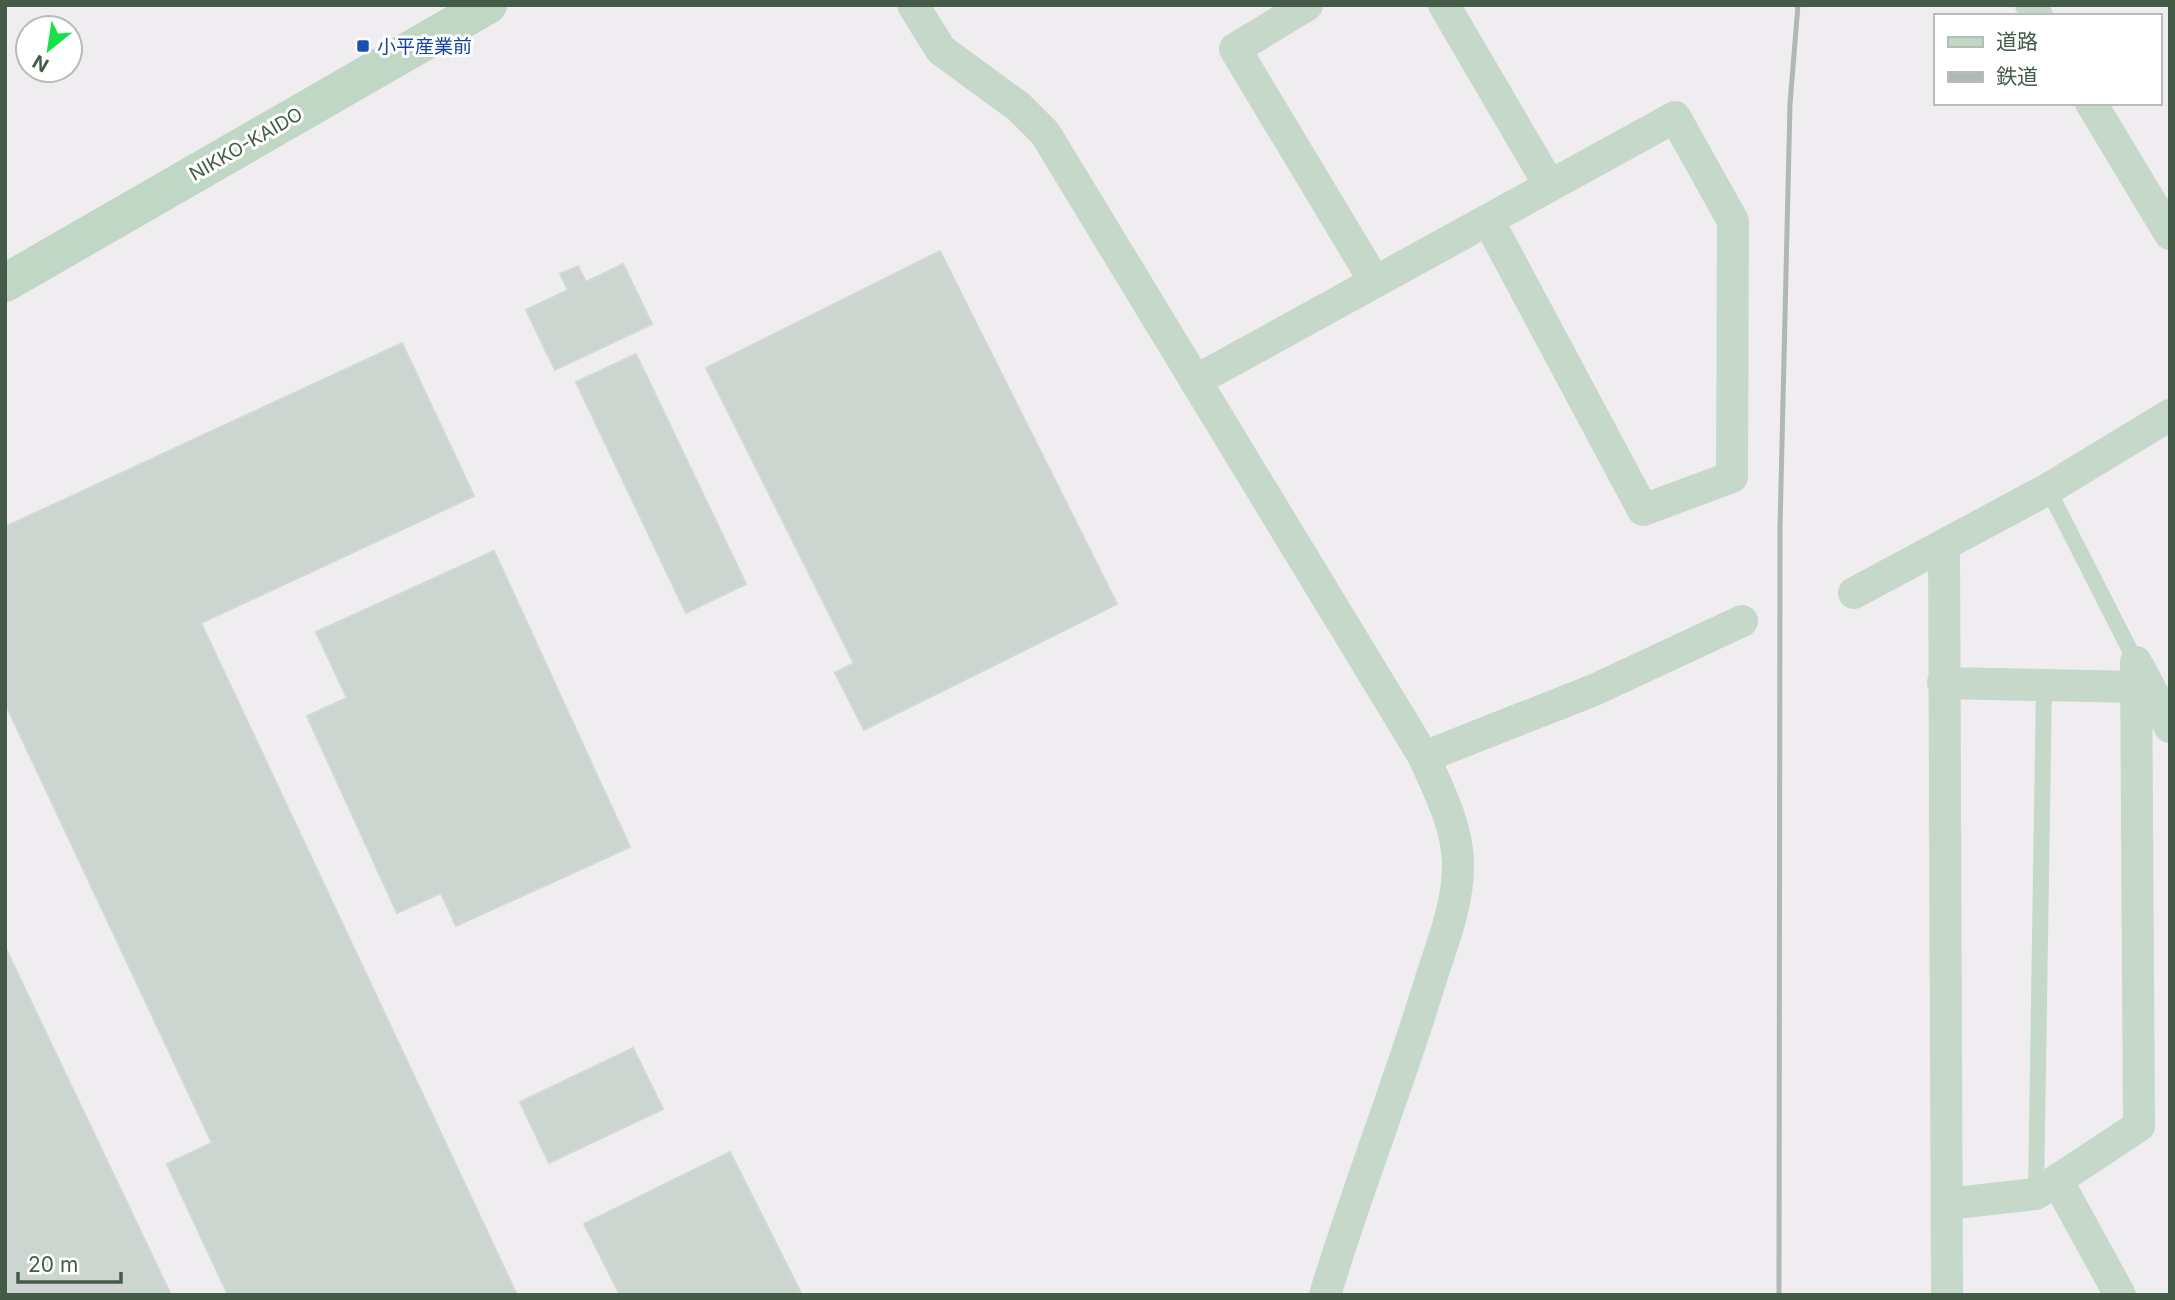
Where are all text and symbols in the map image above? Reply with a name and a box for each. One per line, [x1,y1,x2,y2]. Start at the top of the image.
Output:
north arrow [14,14,84,84]
legend [1934,14,2161,105]
text: 道路 [1996,29,2038,54]
place label: 小平産業前 [377,35,472,58]
marker: 小平産業前 [355,38,371,54]
text: N [29,50,53,77]
text: 鉄道 [1996,64,2038,89]
street label: NIKKO-KAIDO [185,102,307,186]
scale bar [18,1240,121,1284]
text: 20 m [28,1252,78,1277]

